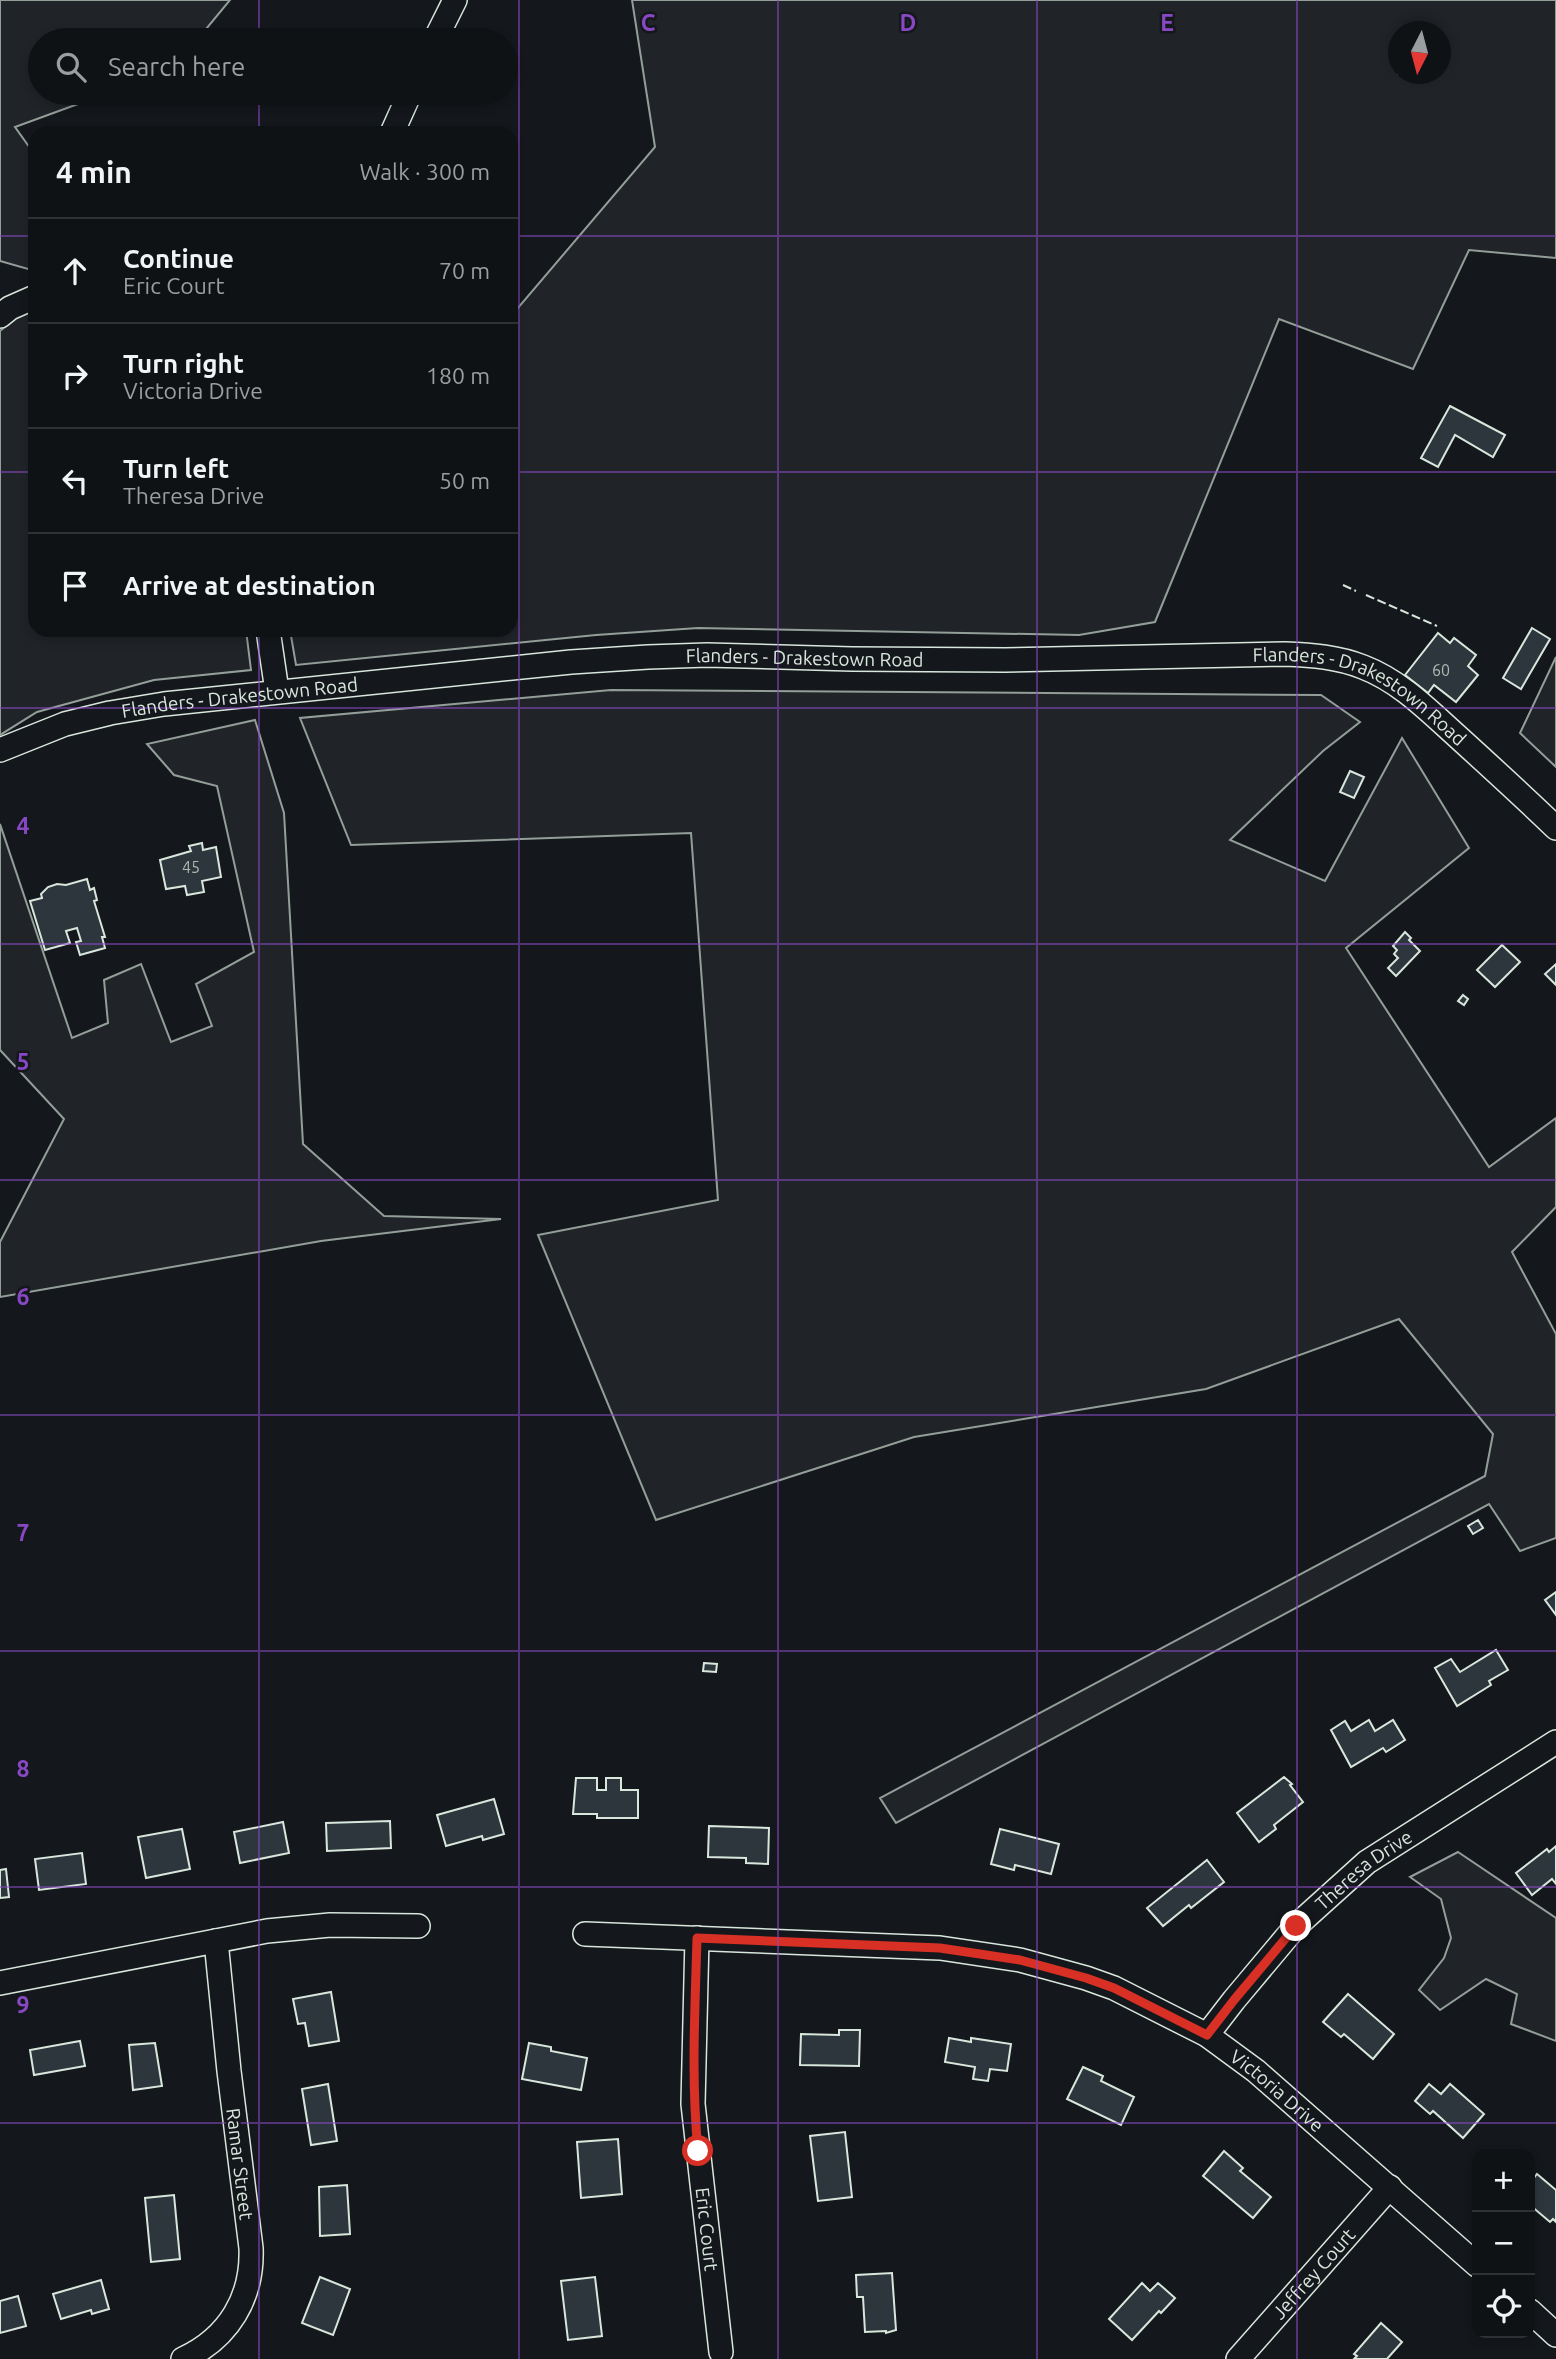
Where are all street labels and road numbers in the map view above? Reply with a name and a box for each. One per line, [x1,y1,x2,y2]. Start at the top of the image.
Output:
street label: Flanders - Drakestown Road [1252,643,1471,750]
street label: Flanders - Drakestown Road [685,644,923,670]
street label: Flanders - Drakestown Road [120,673,359,722]
street label: Theresa Drive [1311,1825,1416,1914]
street label: Victoria Drive [1226,2045,1328,2136]
street label: Ramar Street [222,2107,258,2222]
street label: Eric Court [691,2186,723,2273]
street label: Jeffrey Court [1268,2223,1360,2324]

